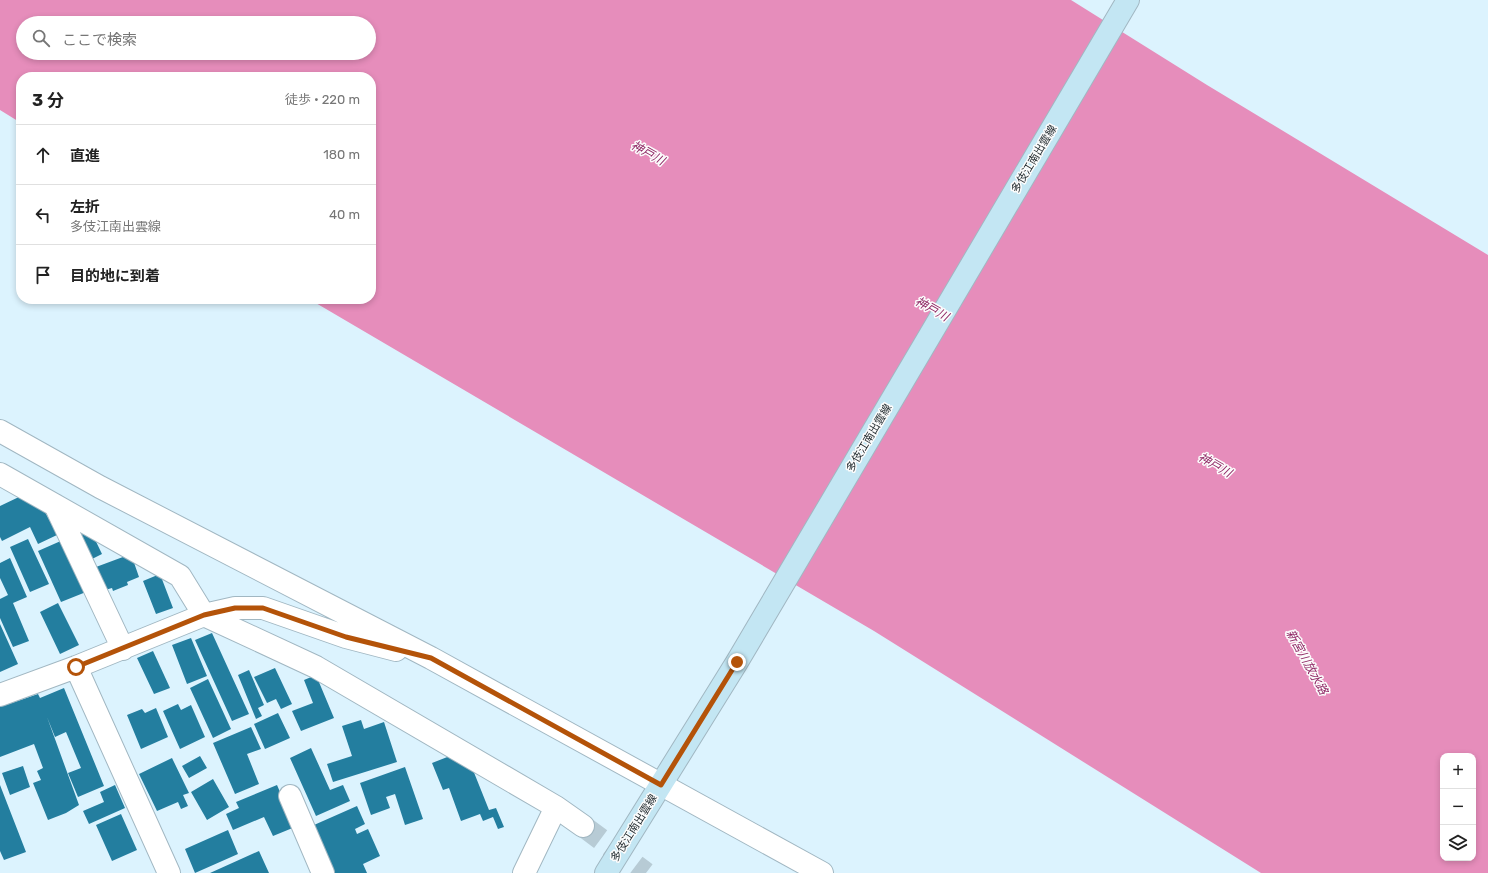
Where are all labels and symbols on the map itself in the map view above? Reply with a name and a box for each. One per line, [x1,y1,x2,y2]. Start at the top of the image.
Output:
street label: 多伎江南出雲線 [1009,123,1059,195]
water label: 神戸川 [629,138,669,169]
water label: 神戸川 [913,294,953,325]
street label: 多伎江南出雲線 [844,402,894,474]
water label: 神戸川 [1196,450,1236,481]
water label: 新宮川放水路 [1283,627,1331,698]
route end [728,653,746,671]
route start [67,658,85,676]
street label: 多伎江南出雲線 [608,792,660,864]

